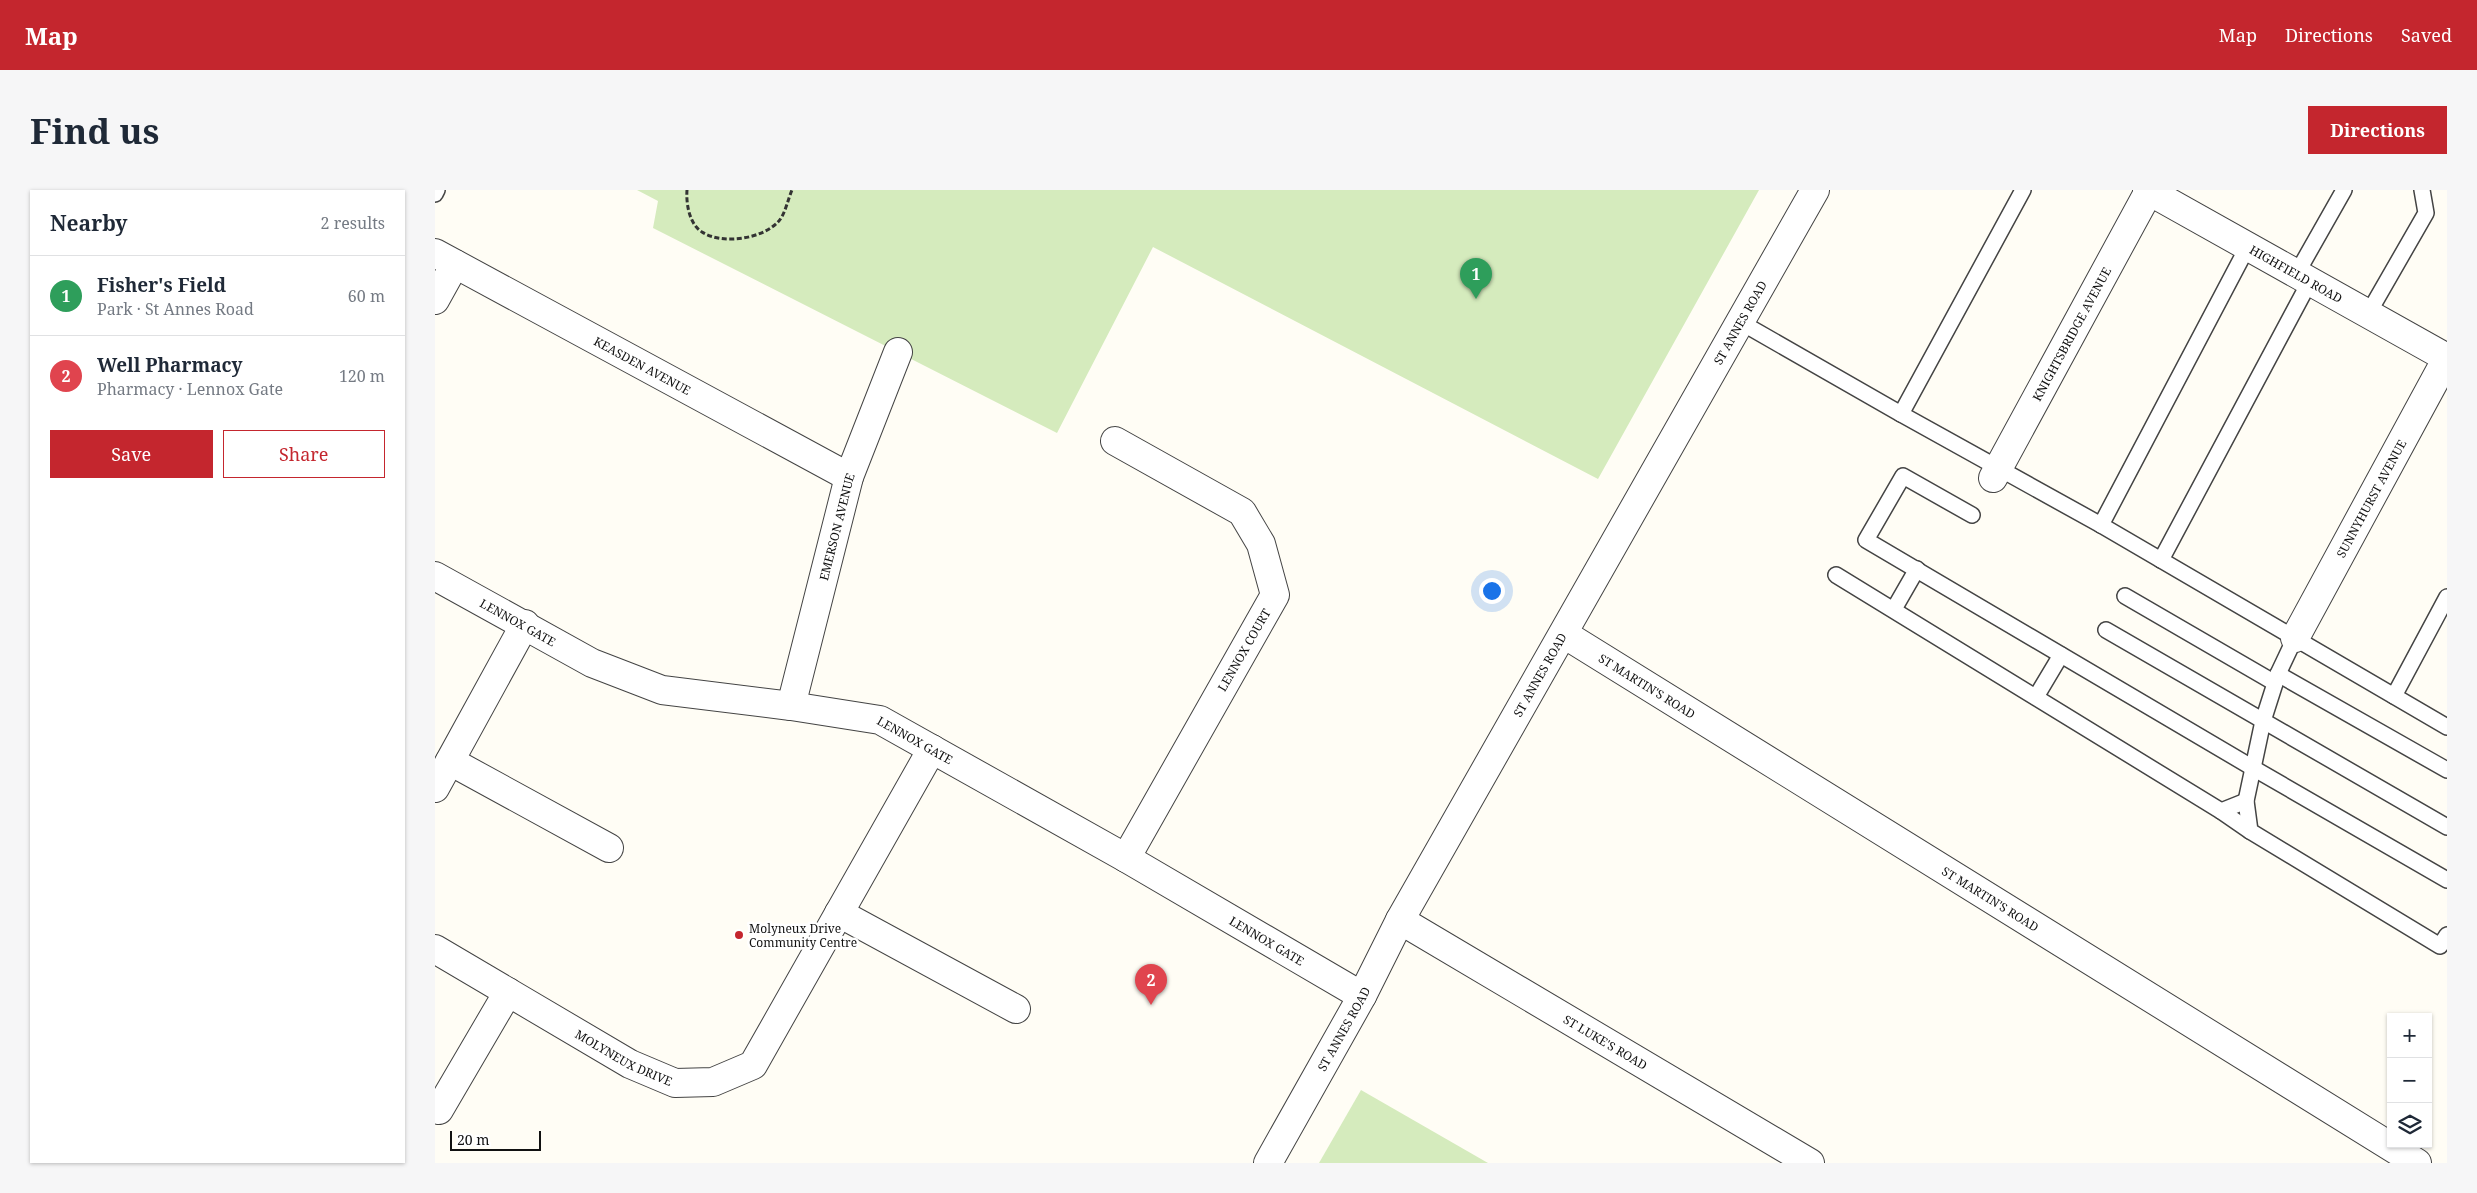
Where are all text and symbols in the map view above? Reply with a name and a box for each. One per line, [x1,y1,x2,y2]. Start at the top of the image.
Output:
text: Map [25,19,78,52]
text: Map [2219,23,2257,47]
text: Directions [2285,23,2373,47]
text: Saved [2401,23,2452,47]
button: Directions [2308,106,2447,154]
text: Find us [30,107,159,154]
text: Nearby [50,209,128,237]
text: 2 results [321,212,385,234]
street label: HIGHFIELD ROAD [2247,241,2346,306]
pin: 1 [1460,258,1492,299]
street label: KNIGHTSBRIDGE AVENUE [2028,264,2115,404]
text: Fisher's Field [97,272,226,298]
street label: ST ANNES ROAD [1709,277,1771,368]
text: 1 [61,285,71,307]
text: 60 m [348,285,385,307]
text: Park · St Annes Road [97,298,254,320]
street label: KEASDEN AVENUE [591,332,694,398]
text: Well Pharmacy [97,352,243,378]
text: 2 [61,365,71,387]
text: 120 m [339,365,385,387]
text: Pharmacy · Lennox Gate [97,378,283,400]
button: Save [50,430,213,478]
button: Share [223,430,385,478]
street label: SUNNYHURST AVENUE [2332,436,2410,560]
street label: EMERSON AVENUE [815,470,858,582]
your location [1479,578,1505,604]
street label: LENNOX GATE [477,594,559,650]
street label: LENNOX COURT [1213,605,1275,694]
street label: ST ANNES ROAD [1509,629,1570,720]
street label: ST MARTIN'S ROAD [1596,649,1699,722]
street label: LENNOX GATE [874,712,956,768]
street label: ST MARTIN'S ROAD [1939,862,2042,935]
street label: LENNOX GATE [1226,912,1308,969]
place label: Molyneux Drive Community Centre [749,920,857,951]
marker: Molyneux Drive Community Centre [733,929,745,941]
pin: 2 [1135,964,1167,1005]
street label: ST ANNES ROAD [1313,983,1374,1074]
street label: ST LUKE'S ROAD [1561,1010,1651,1073]
map controls [2387,1013,2432,1148]
button: + [2387,1013,2432,1058]
street label: MOLYNEUX DRIVE [572,1025,675,1089]
button: − [2387,1058,2432,1103]
button: layers [2387,1103,2432,1148]
scale bar [450,1128,541,1151]
text: 20 m [457,1130,490,1149]

